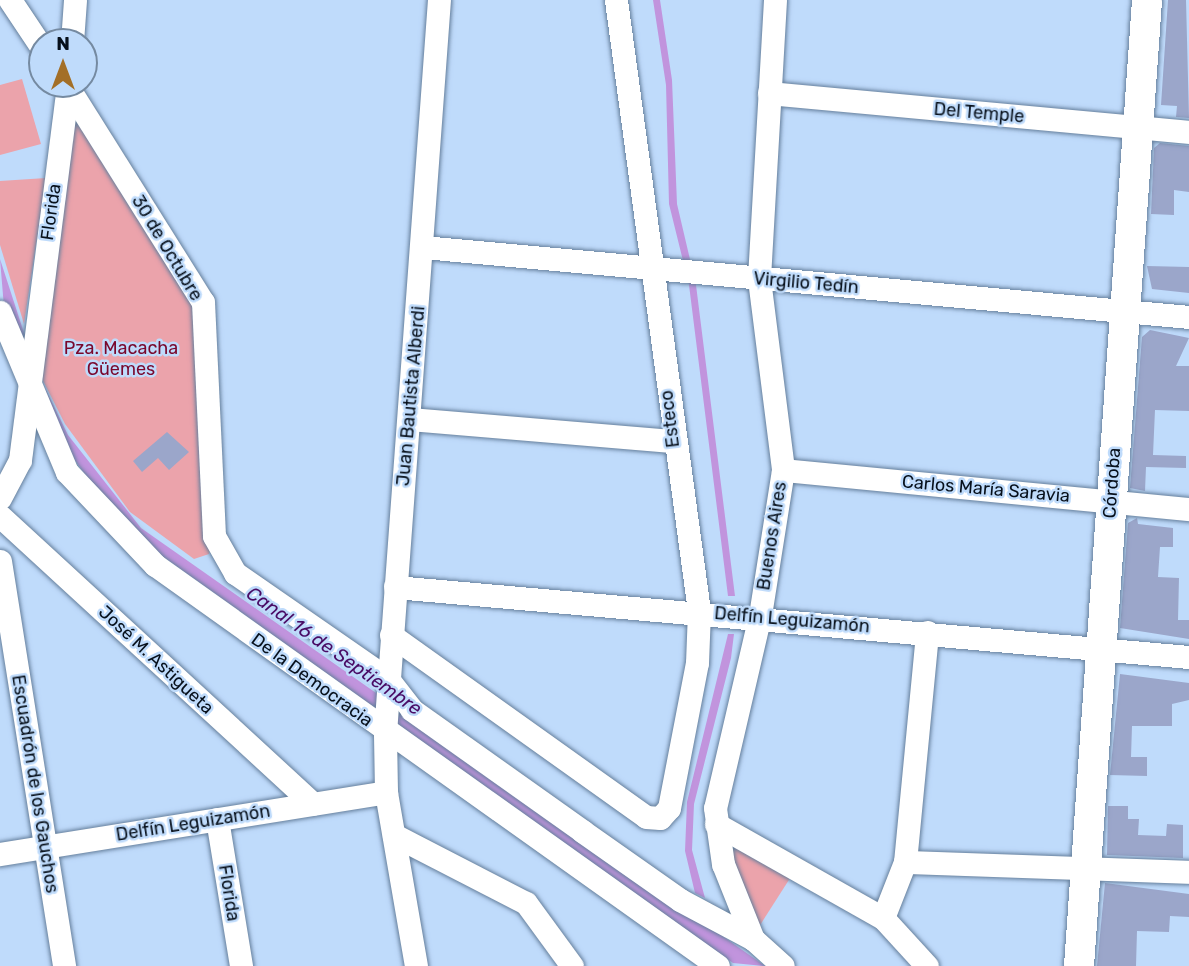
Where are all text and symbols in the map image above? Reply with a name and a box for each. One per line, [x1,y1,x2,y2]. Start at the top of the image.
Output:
north arrow [28,28,98,98]
text: N [56,32,70,55]
street label: Del Temple [933,98,1025,128]
street label: Florida [36,182,66,242]
street label: 30 de Octubre [127,191,207,305]
street label: Virgilio Tedín [752,268,860,298]
street label: Juan Bautista Alberdi [392,305,430,487]
park label: Pza. Macacha Güemes [64,338,178,380]
street label: Esteco [656,389,684,449]
street label: Córdoba [1099,447,1125,519]
street label: Carlos María Saravia [901,471,1071,507]
street label: Buenos Aires [753,480,791,592]
water label: Canal 16 de Septiembre [242,582,426,720]
street label: José M. Astigueta [94,601,218,719]
street label: Delfín Leguizamón [713,602,871,638]
street label: De la Democracia [247,629,377,731]
street label: Escuadrón de los Gauchos [7,673,63,895]
street label: Delfín Leguizamón [114,800,272,846]
street label: Florida [214,863,244,923]

